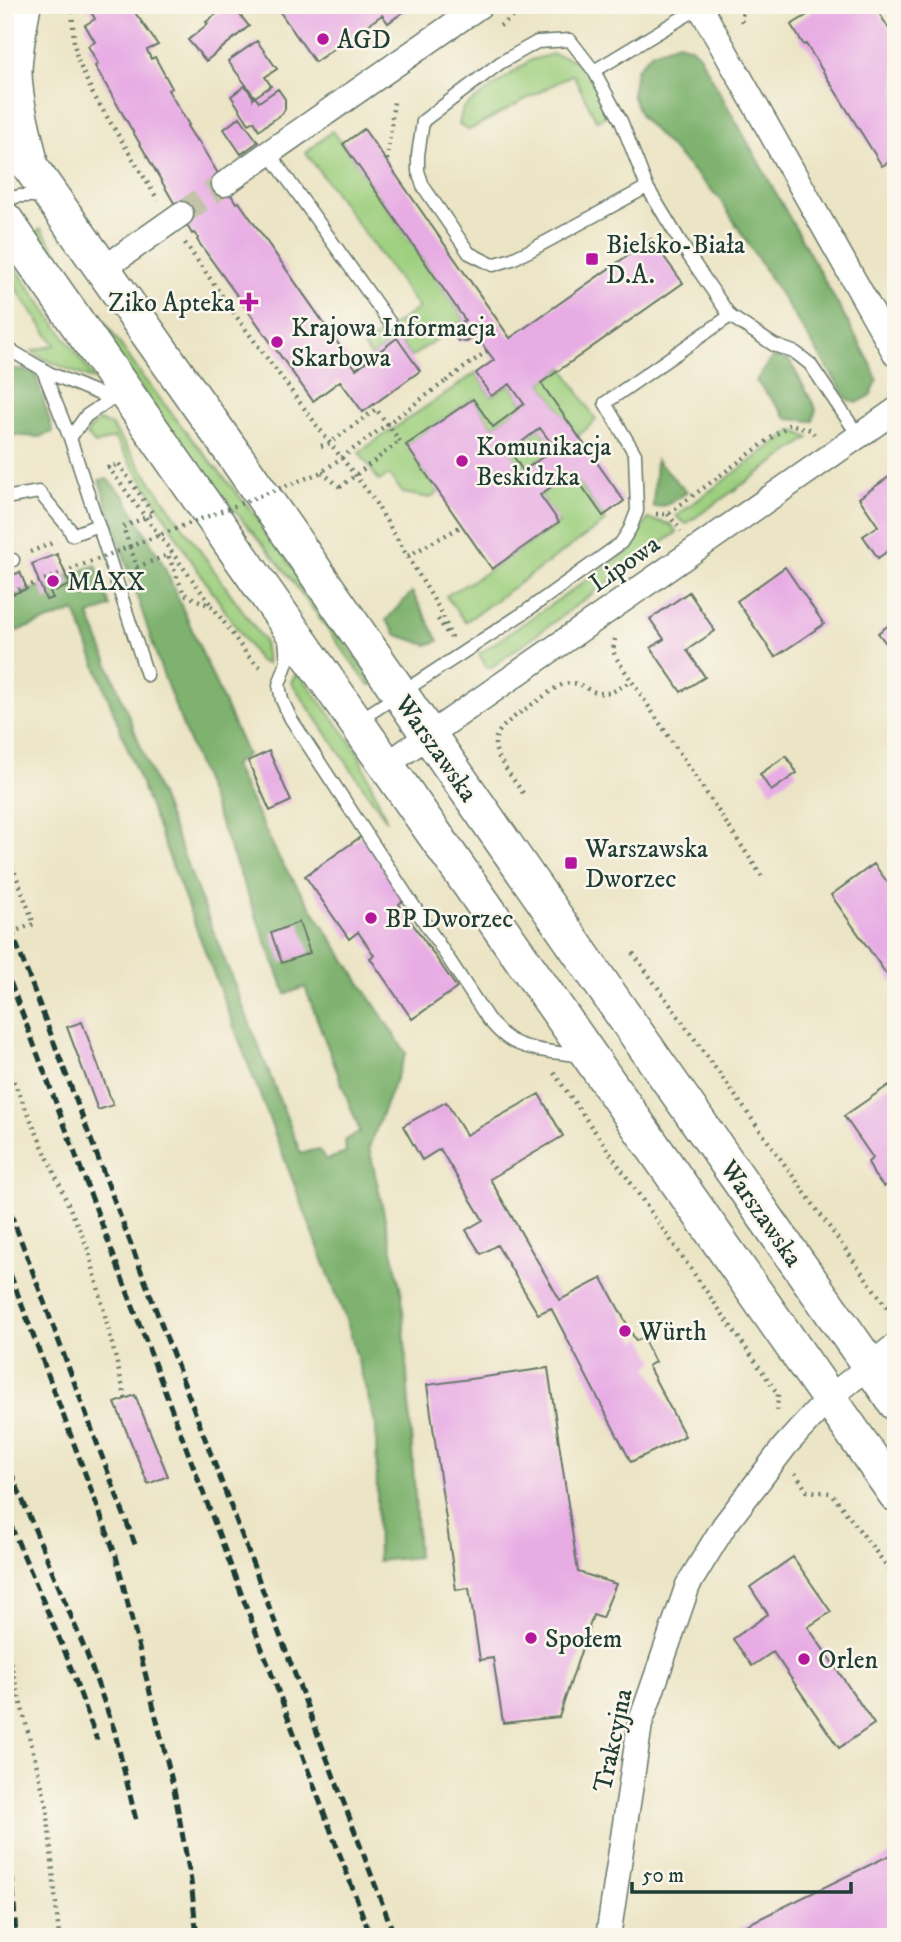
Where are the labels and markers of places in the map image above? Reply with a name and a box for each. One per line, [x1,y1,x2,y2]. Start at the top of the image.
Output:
place label: AGD [337,24,391,57]
marker: AGD [315,31,331,47]
place label: Bielsko-Biała D.A. [606,229,745,292]
marker: Bielsko-Biała D.A. [584,251,600,267]
place label: Ziko Apteka [108,287,235,320]
marker: Ziko Apteka [241,294,257,310]
place label: Krajowa Informacja Skarbowa [291,312,496,375]
marker: Krajowa Informacja Skarbowa [269,334,285,350]
place label: Komunikacja Beskidzka [476,431,611,494]
marker: Komunikacja Beskidzka [454,453,470,469]
place label: MAXX [67,566,145,599]
marker: MAXX [45,573,61,589]
place label: Warszawska Dworzec [584,833,708,896]
marker: Warszawska Dworzec [563,855,579,871]
place label: BP Dworzec [385,903,513,936]
marker: BP Dworzec [363,910,379,926]
place label: Würth [638,1316,707,1349]
marker: Würth [617,1323,633,1339]
place label: Społem [545,1623,622,1656]
marker: Społem [523,1630,539,1646]
place label: Orlen [818,1644,878,1677]
marker: Orlen [796,1651,812,1667]

